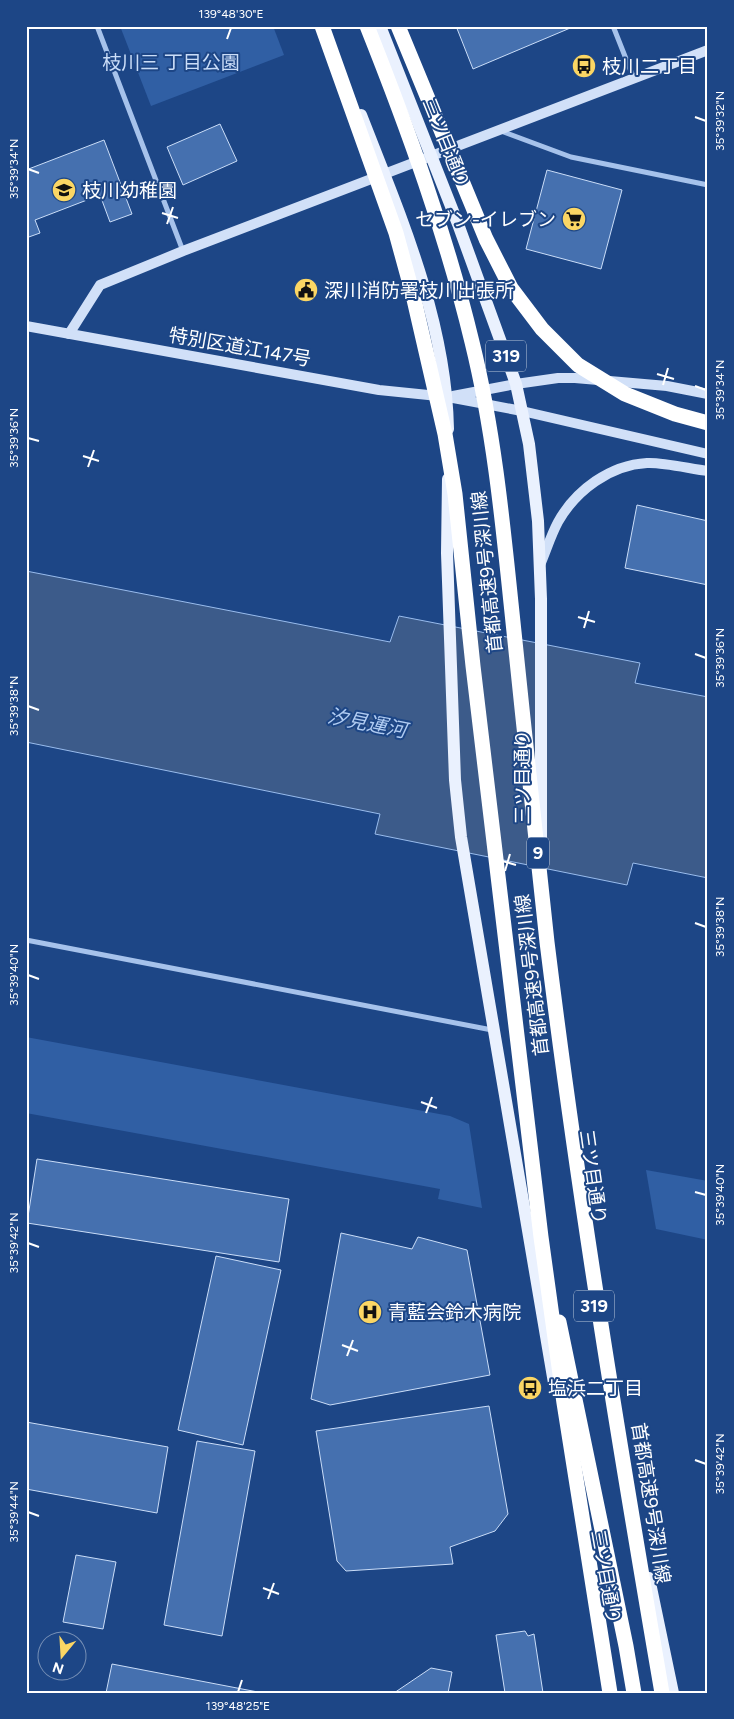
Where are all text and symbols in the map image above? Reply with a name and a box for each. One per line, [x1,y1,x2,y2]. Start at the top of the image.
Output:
text: 139°48'30"E [198,7,264,21]
park label: 枝川三 丁目公園 [102,51,240,74]
bus stop icon: 枝川二丁目 [571,53,597,79]
place label: 枝川二丁目 [602,55,697,78]
text: 35°39'32"N [713,91,727,151]
street label: 三ツ目通り [418,95,474,191]
text: 35°39'34"N [7,139,21,199]
school or university icon: 枝川幼稚園 [51,177,77,203]
place label: 枝川幼稚園 [82,179,177,202]
supermarket icon: セブン-イレブン [561,206,587,232]
place label: セブン-イレブン [415,208,556,231]
public building icon: 深川消防署枝川出張所 [293,277,319,303]
place label: 深川消防署枝川出張所 [324,279,514,302]
street label: 特別区道江147号 [167,323,313,371]
road number: 319 [486,341,526,372]
text: 35°39'34"N [713,360,727,420]
text: 35°39'36"N [7,408,21,468]
street label: 首都高速9号深川線 [467,490,507,654]
text: 35°39'36"N [713,628,727,688]
text: 35°39'38"N [7,676,21,736]
water label: 汐見運河 [325,704,412,743]
street label: 三ツ目通り [511,729,534,825]
road number: 9 [527,838,549,868]
street label: 首都高速9号深川線 [511,893,553,1057]
text: 35°39'38"N [713,897,727,957]
text: 35°39'40"N [7,944,21,1006]
street label: 三ツ目通り [575,1128,611,1226]
text: 35°39'40"N [713,1164,727,1226]
text: 35°39'42"N [7,1213,21,1273]
road number: 319 [574,1290,614,1322]
hospital icon: 青藍会鈴木病院 [357,1299,383,1325]
place label: 青藍会鈴木病院 [388,1301,521,1324]
bus stop icon: 塩浜二丁目 [517,1375,543,1401]
place label: 塩浜二丁目 [548,1377,643,1400]
street label: 首都高速9号深川線 [627,1421,675,1585]
text: 35°39'42"N [713,1434,727,1494]
text: 35°39'44"N [7,1481,21,1543]
street label: 三ツ目通り [586,1528,626,1626]
north arrow [38,1632,88,1682]
text: N [50,1658,66,1678]
text: 139°48'25"E [206,1699,270,1713]

